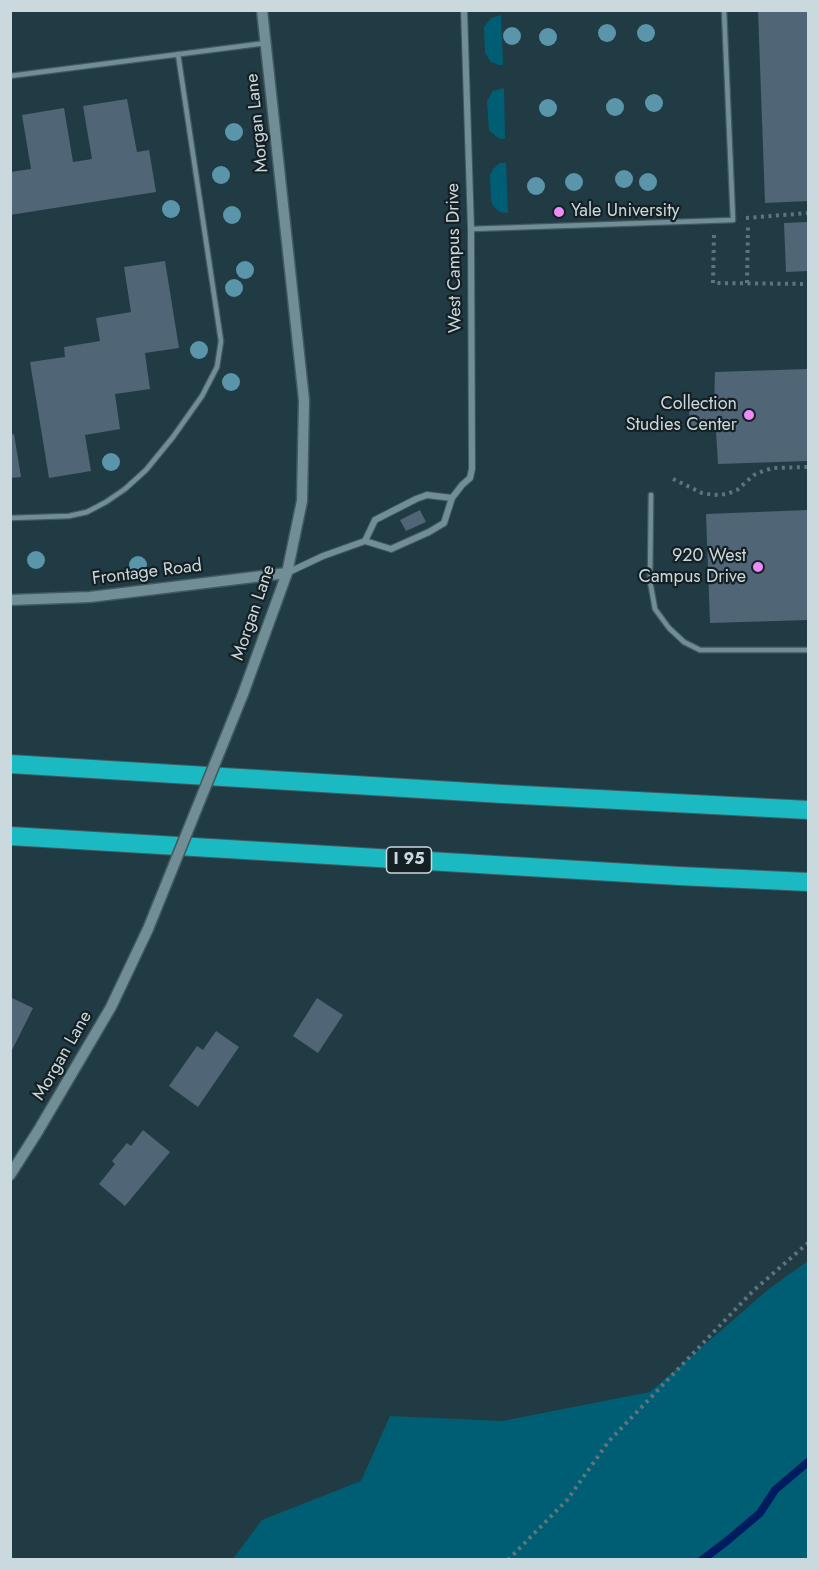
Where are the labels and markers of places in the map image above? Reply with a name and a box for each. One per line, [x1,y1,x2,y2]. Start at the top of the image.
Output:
place label: Yale University [571,201,679,223]
marker: Yale University [552,205,566,219]
place label: Collection Studies Center [626,394,737,436]
marker: Collection Studies Center [742,408,756,422]
place label: 920 West Campus Drive [639,546,746,588]
marker: 920 West Campus Drive [751,560,765,574]

